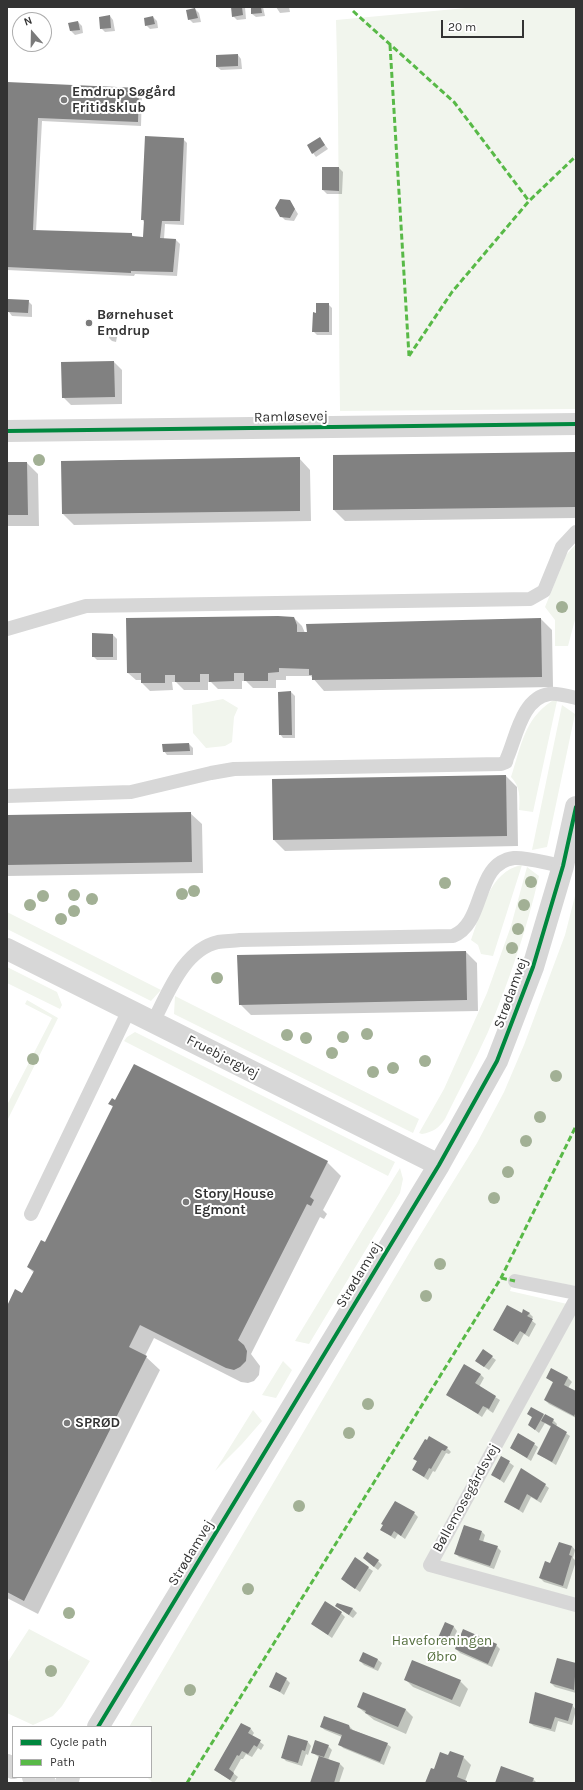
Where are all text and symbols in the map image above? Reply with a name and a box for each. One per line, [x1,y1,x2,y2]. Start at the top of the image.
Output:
north arrow [12,12,52,52]
scale bar [443,12,526,38]
text: N [22,14,34,29]
text: 20 m [448,20,476,34]
place label: Emdrup Søgård Fritidsklub [72,84,176,116]
marker: Emdrup Søgård Fritidsklub [59,95,69,105]
place label: Børnehuset Emdrup [97,307,173,340]
marker: Børnehuset Emdrup [84,318,94,328]
street label: Ramløsevej [254,408,328,426]
street label: Strødamvej [490,955,532,1031]
street label: Fruebjergvej [184,1032,262,1082]
place label: Story House Egmont [194,1186,274,1218]
marker: Story House Egmont [181,1197,191,1207]
street label: Strødamvej [333,1239,385,1311]
place label: SPRØD [75,1415,120,1431]
marker: SPRØD [62,1418,72,1428]
street label: Bøllemosegårdsvej [429,1441,503,1555]
street label: Strødamvej [165,1517,217,1589]
park label: Haveforeningen Øbro [392,1633,492,1666]
legend [12,1726,152,1778]
text: Cycle path [50,1735,107,1749]
text: Path [50,1755,75,1769]

